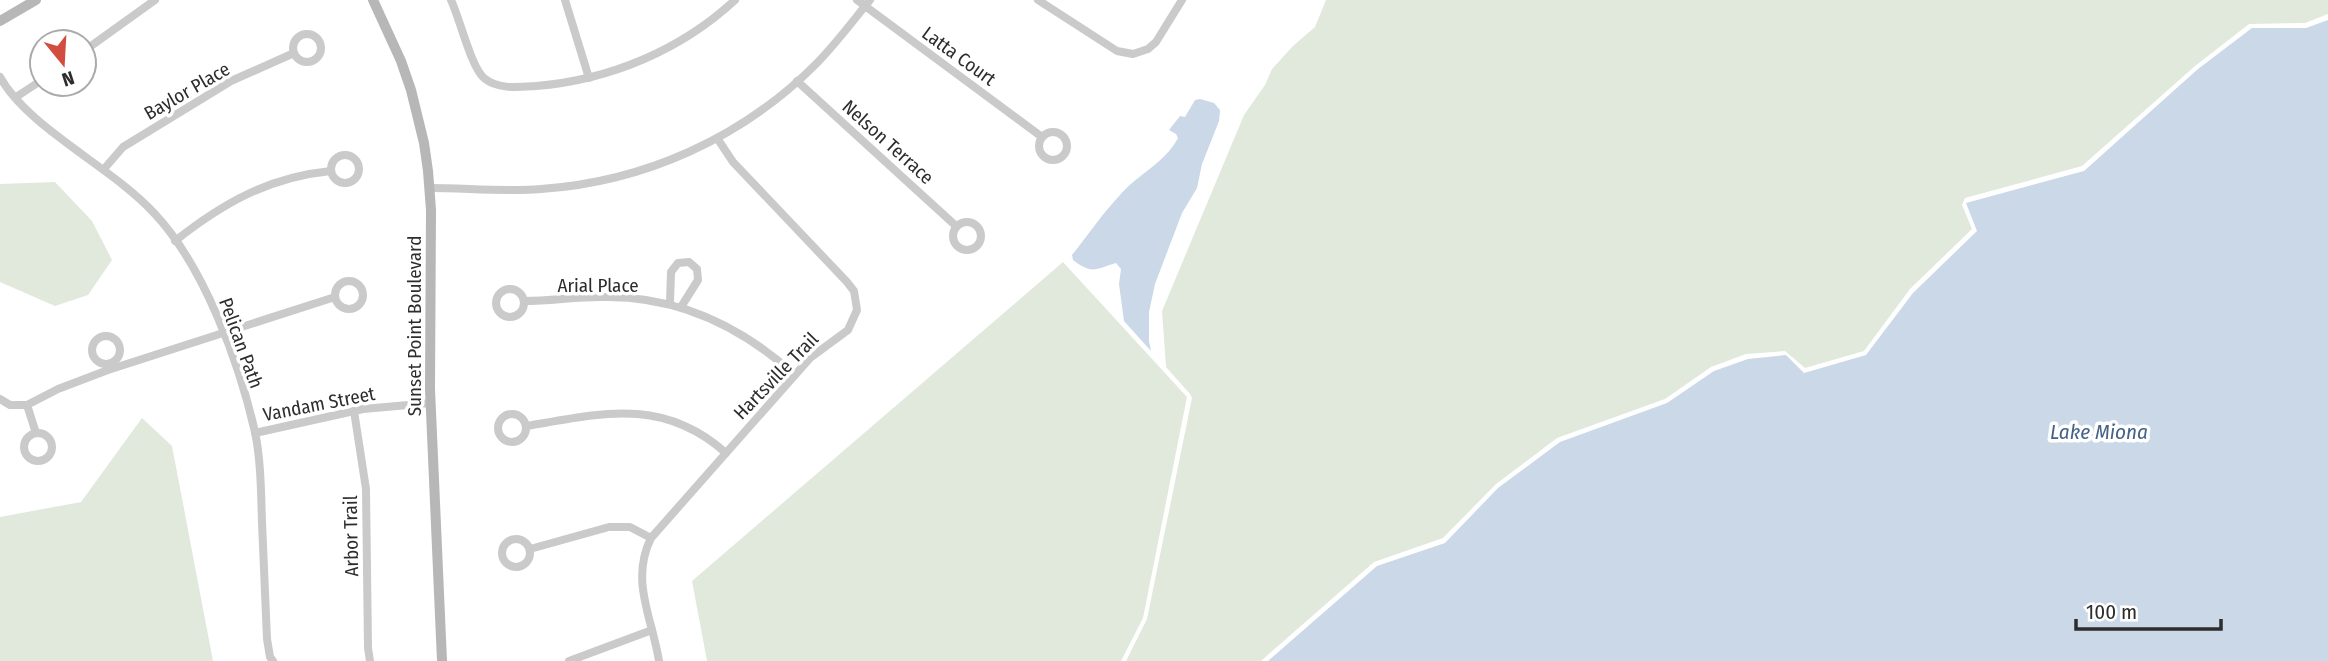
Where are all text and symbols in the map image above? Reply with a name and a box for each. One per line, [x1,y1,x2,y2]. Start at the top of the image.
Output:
street label: Latta Court [918,22,1001,91]
north arrow [28,28,98,98]
street label: Baylor Place [140,57,234,125]
text: N [59,66,77,91]
street label: Nelson Terrace [838,95,938,189]
street label: Sunset Point Boulevard [403,236,426,416]
street label: Arial Place [557,274,639,297]
street label: Pelican Path [214,295,268,391]
street label: Hartsville Trail [729,328,823,424]
street label: Vandam Street [261,382,378,426]
water label: Lake Miona [2050,419,2148,445]
street label: Arbor Trail [339,495,363,577]
scale bar [2076,588,2221,632]
text: 100 m [2086,599,2137,625]

